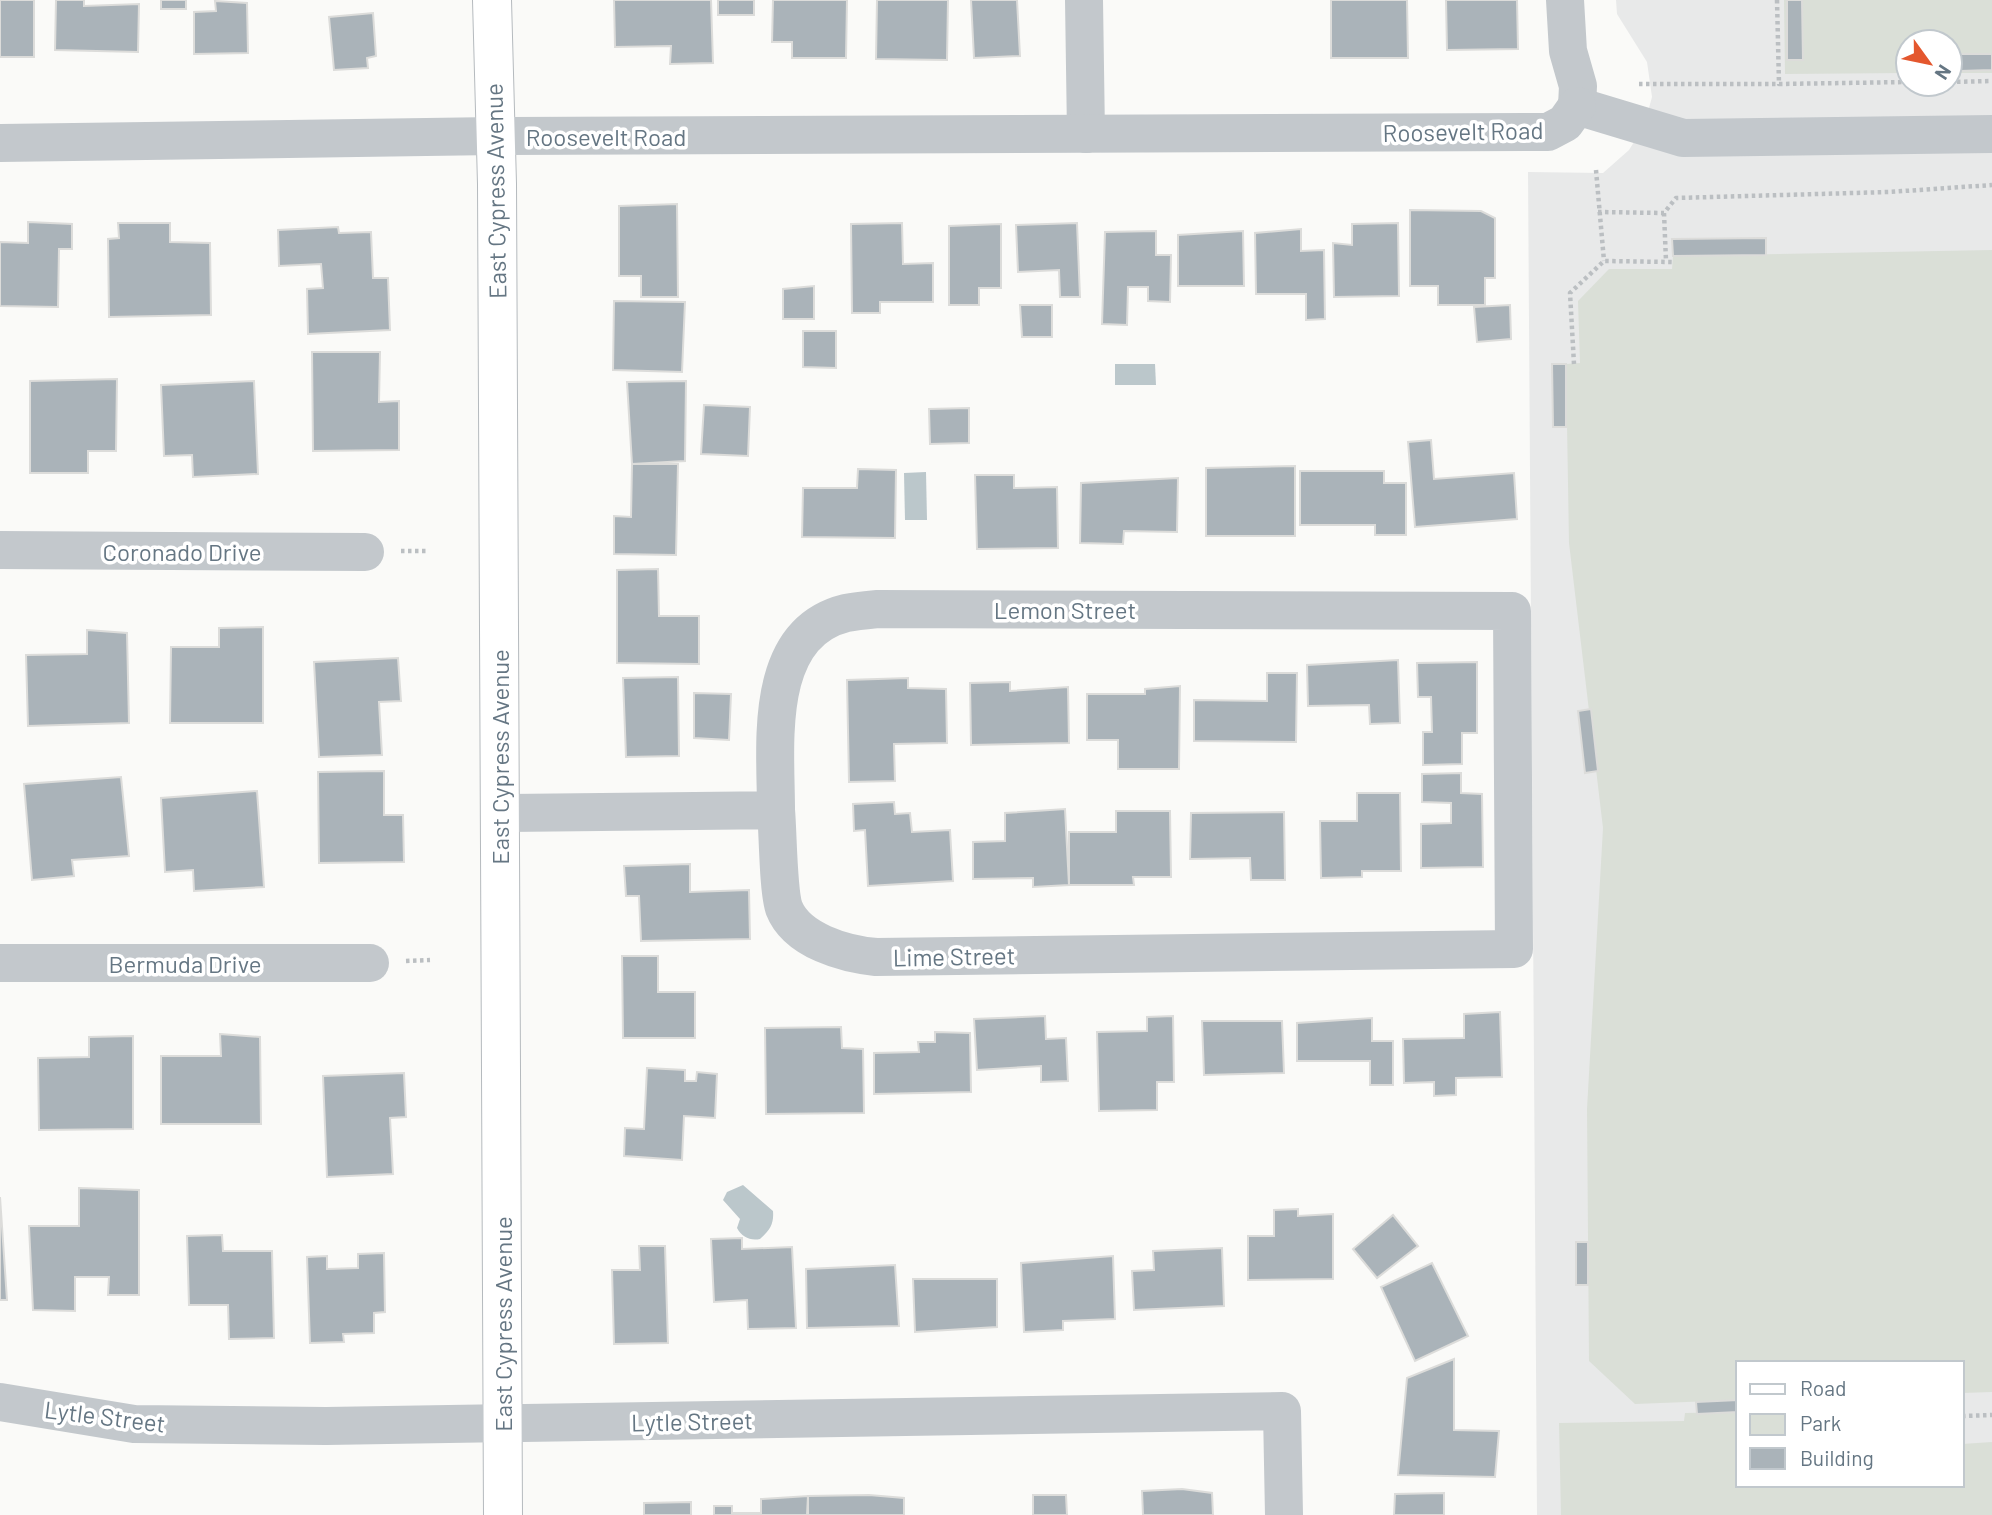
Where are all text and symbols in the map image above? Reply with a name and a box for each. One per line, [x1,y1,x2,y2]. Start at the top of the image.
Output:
north arrow [1894,28,1964,98]
text: N [1931,61,1957,84]
street label: East Cypress Avenue [479,83,511,299]
street label: Roosevelt Road [1382,115,1544,147]
street label: Roosevelt Road [526,122,686,151]
street label: Coronado Drive [103,537,261,566]
street label: Lemon Street [994,595,1136,624]
street label: East Cypress Avenue [485,649,514,865]
street label: Lime Street [892,940,1016,972]
street label: Bermuda Drive [109,949,261,978]
street label: East Cypress Avenue [488,1216,517,1432]
legend [1736,1361,1964,1487]
text: Road [1800,1375,1846,1400]
street label: Lytle Street [43,1394,167,1438]
street label: Lytle Street [631,1405,753,1437]
text: Park [1800,1410,1841,1435]
text: Building [1800,1445,1874,1470]

